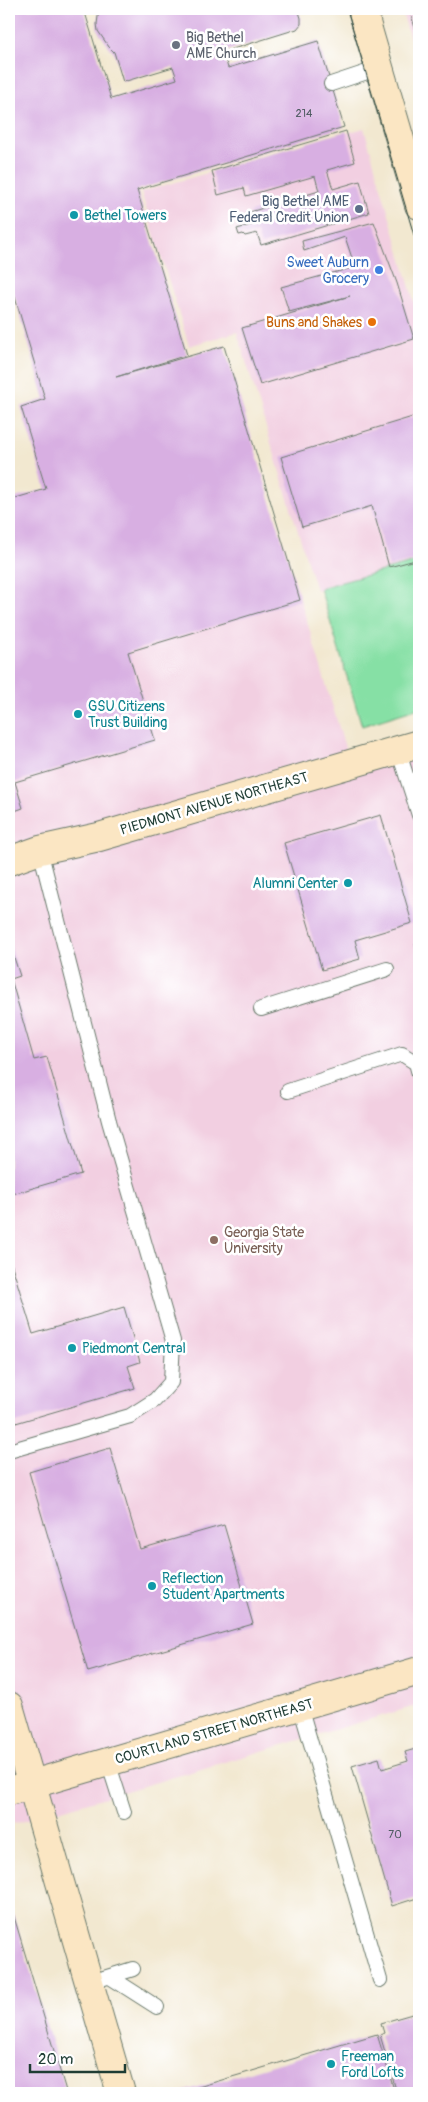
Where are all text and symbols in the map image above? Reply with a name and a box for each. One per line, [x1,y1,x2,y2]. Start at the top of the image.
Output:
place label: Big Bethel AME Church [186,29,256,62]
marker: Big Bethel AME Church [170,39,182,51]
house number: 214 [296,107,313,120]
place label: Big Bethel AME Federal Credit Union [229,193,349,226]
marker: Big Bethel AME Federal Credit Union [353,203,365,215]
place label: Bethel Towers [84,207,167,224]
marker: Bethel Towers [68,209,80,221]
place label: Sweet Auburn Grocery [286,254,369,287]
marker: Sweet Auburn Grocery [373,264,385,276]
place label: Buns and Shakes [266,314,363,331]
marker: Buns and Shakes [366,316,378,328]
place label: GSU Citizens Trust Building [88,698,167,731]
marker: GSU Citizens Trust Building [72,708,84,720]
street label: PIEDMONT AVENUE NORTHEAST [118,768,310,838]
place label: Alumni Center [252,875,338,892]
marker: Alumni Center [342,877,354,889]
place label: Georgia State University [224,1224,304,1257]
marker: Georgia State University [208,1234,220,1246]
place label: Piedmont Central [82,1340,186,1357]
marker: Piedmont Central [66,1342,78,1354]
place label: Reflection Student Apartments [162,1570,285,1603]
marker: Reflection Student Apartments [146,1580,158,1592]
street label: COURTLAND STREET NORTHEAST [113,1695,315,1768]
house number: 70 [388,1828,402,1841]
scale bar [30,2042,125,2074]
place label: Freeman Ford Lofts [341,2048,405,2081]
text: 20 m [38,2050,73,2069]
marker: Freeman Ford Lofts [325,2058,337,2070]

